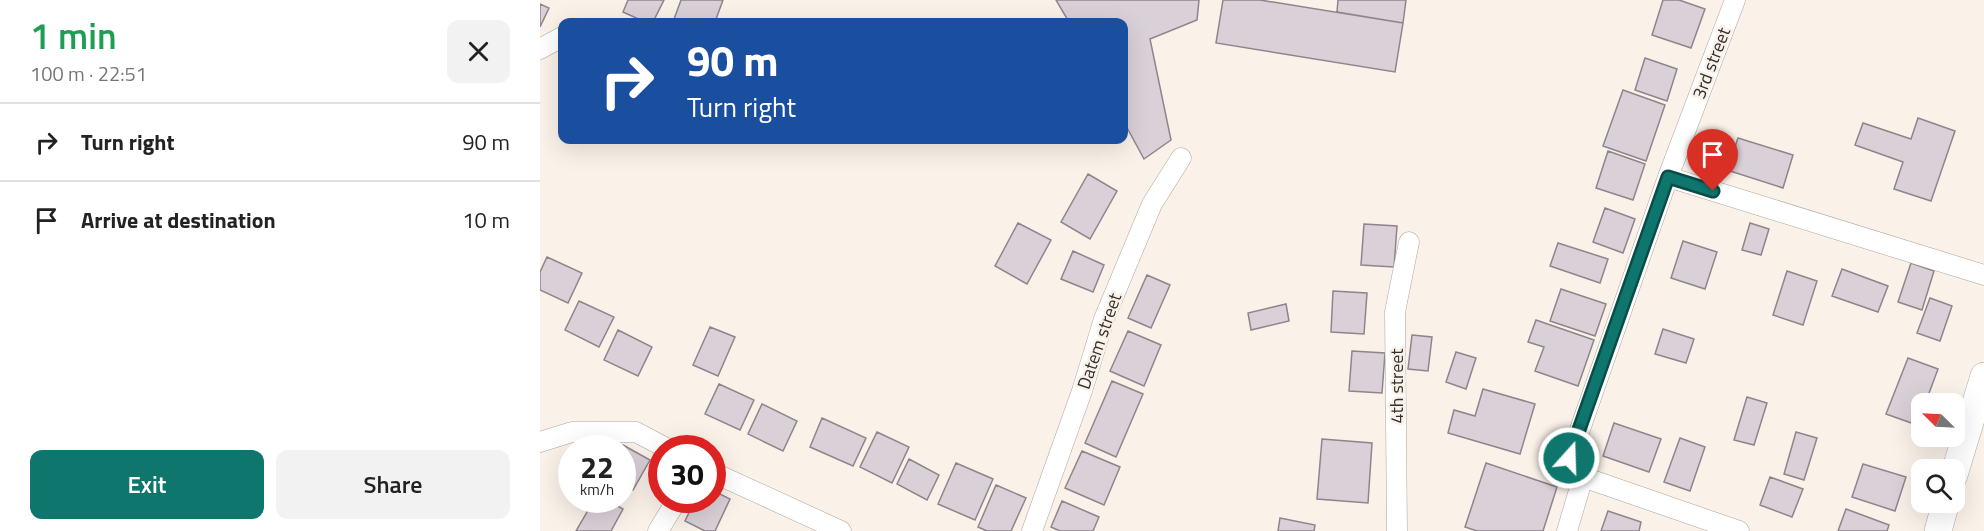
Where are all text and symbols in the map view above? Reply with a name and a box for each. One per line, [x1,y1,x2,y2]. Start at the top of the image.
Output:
text: 1 min [30,8,117,63]
button: close [447,20,510,83]
street label: 3rd street [1685,23,1737,103]
text: 90 m [687,28,779,92]
icon: right [588,42,666,120]
text: 100 m · 22:51 [30,58,147,89]
text: Turn right [687,86,796,127]
text: Turn right [81,125,175,159]
text: 90 m [462,125,510,159]
icon: right [30,126,63,159]
pin [1687,129,1738,191]
icon: arrive [1696,138,1729,171]
text: Arrive at destination [81,203,276,237]
text: 10 m [462,203,510,237]
icon: arrive [30,204,63,237]
street label: Datem street [1070,289,1128,393]
street label: 4th street [1383,348,1410,424]
north arrow [1911,393,1965,447]
map controls [1911,393,1965,513]
position arrow [1537,426,1601,490]
speed limit sign: 30 [648,435,726,513]
text: 22 [580,444,614,490]
button: Exit [30,450,264,519]
button: Share [276,450,510,519]
button: search [1911,459,1965,513]
text: km/h [580,478,614,501]

